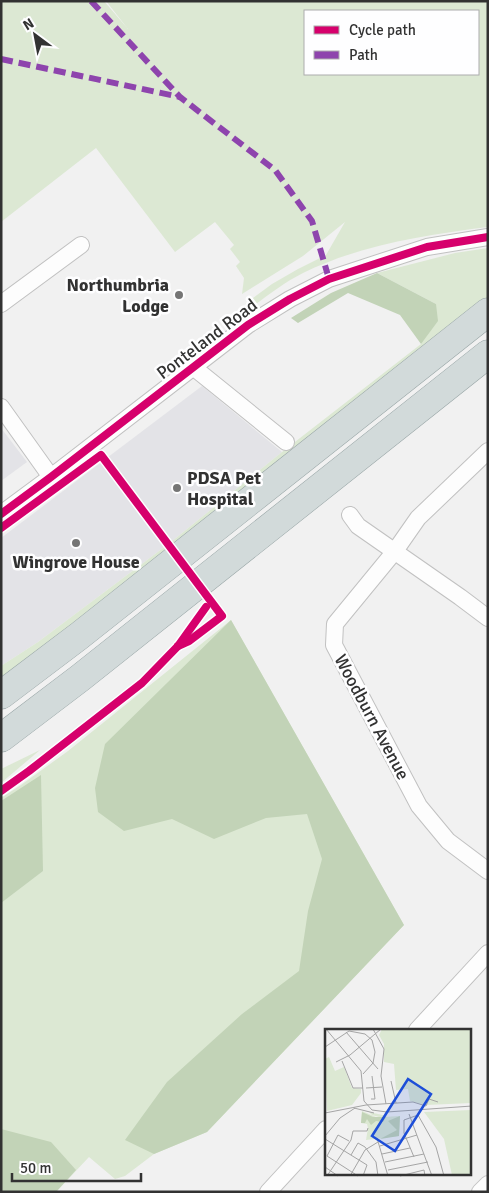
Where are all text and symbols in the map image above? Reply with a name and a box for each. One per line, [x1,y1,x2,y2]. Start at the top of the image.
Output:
north arrow [10,10,60,60]
legend [304,10,479,75]
text: N [20,15,37,34]
text: Cycle path [349,21,416,39]
text: Path [349,46,378,64]
place label: Northumbria Lodge [67,274,169,317]
marker: Northumbria Lodge [173,289,185,301]
street label: Ponteland Road [152,294,262,384]
place label: PDSA Pet Hospital [187,467,261,510]
marker: PDSA Pet Hospital [171,482,183,494]
marker: Wingrove House [70,537,82,549]
place label: Wingrove House [12,551,140,573]
street label: Woodburn Avenue [330,651,414,783]
inset map [325,1029,472,1176]
scale bar [12,1150,141,1182]
text: 50 m [20,1159,51,1177]

